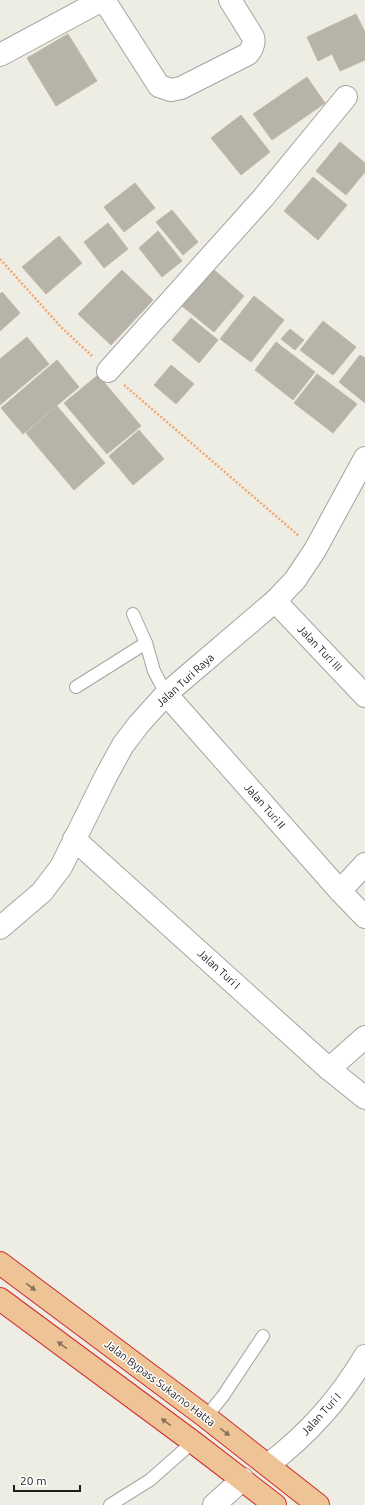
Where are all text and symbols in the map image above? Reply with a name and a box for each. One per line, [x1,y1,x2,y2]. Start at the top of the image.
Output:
street label: Jalan Turi III [295,623,345,673]
street label: Jalan Turi Raya [154,651,216,709]
street label: Jalan Turi II [242,781,288,831]
street label: Jalan Turi I [195,947,243,991]
one-way arrow [26,1282,37,1291]
street label: Jalan Bypass Sukarno Hatta [102,1338,218,1428]
one-way arrow [56,1341,67,1349]
street label: Jalan Turi I [299,1390,343,1438]
one-way arrow [161,1418,172,1426]
one-way arrow [219,1428,230,1436]
scale bar [14,1467,80,1493]
text: 20 m [20,1474,47,1487]

